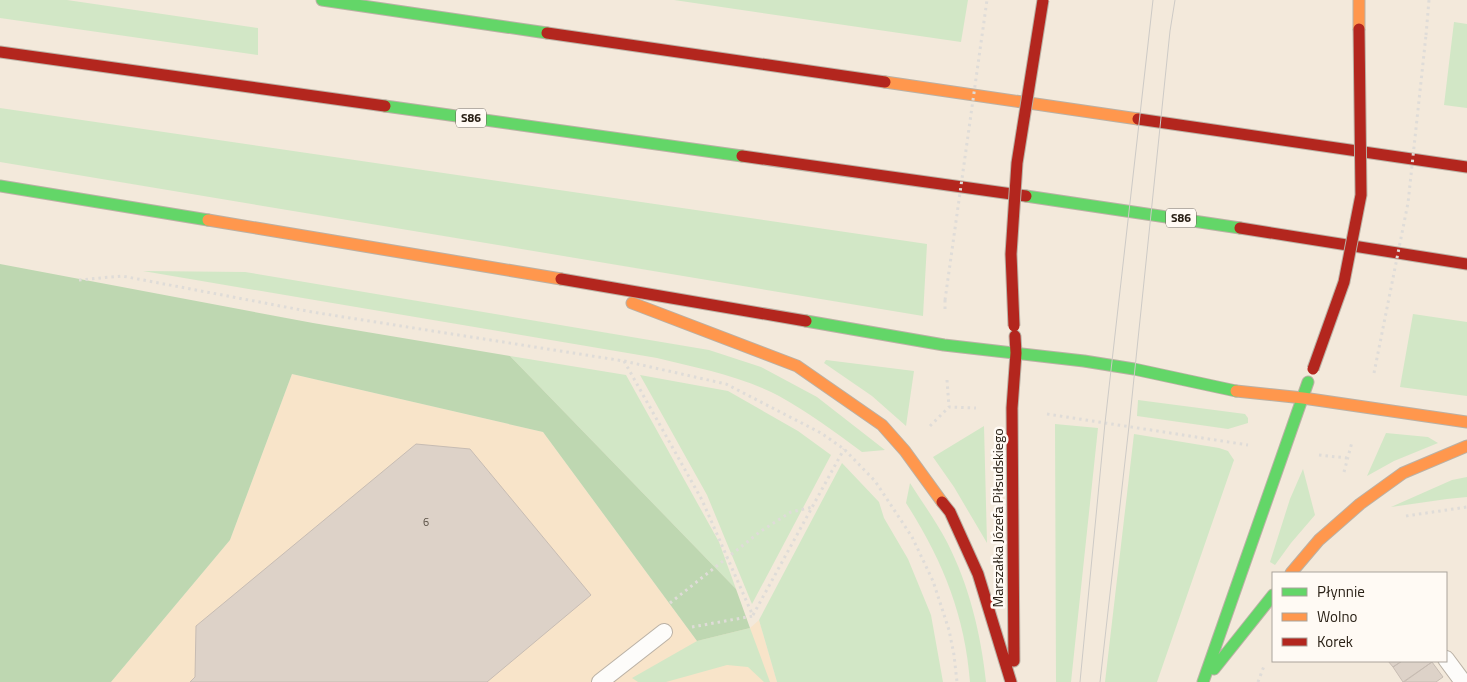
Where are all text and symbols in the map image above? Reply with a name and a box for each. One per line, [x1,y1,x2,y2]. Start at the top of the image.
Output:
road number: S86 [456,109,486,128]
road number: S86 [1166,208,1196,228]
street label: Marszałka Józefa Piłsudskiego [987,428,1008,608]
house number: 6 [423,514,429,530]
legend [1272,572,1447,662]
text: Płynnie [1317,580,1365,603]
text: Wolno [1317,605,1357,628]
text: Korek [1317,630,1353,653]

